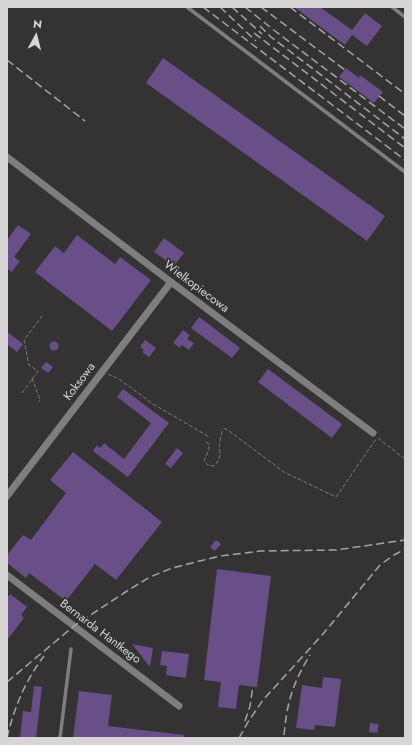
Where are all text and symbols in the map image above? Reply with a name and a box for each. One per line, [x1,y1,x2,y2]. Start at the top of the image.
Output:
north arrow [16,16,56,56]
text: N [32,16,43,33]
street label: Wielkopiecowa [161,258,231,316]
street label: Koksowa [61,360,99,404]
street label: Bernarda Hantkego [57,597,143,667]

